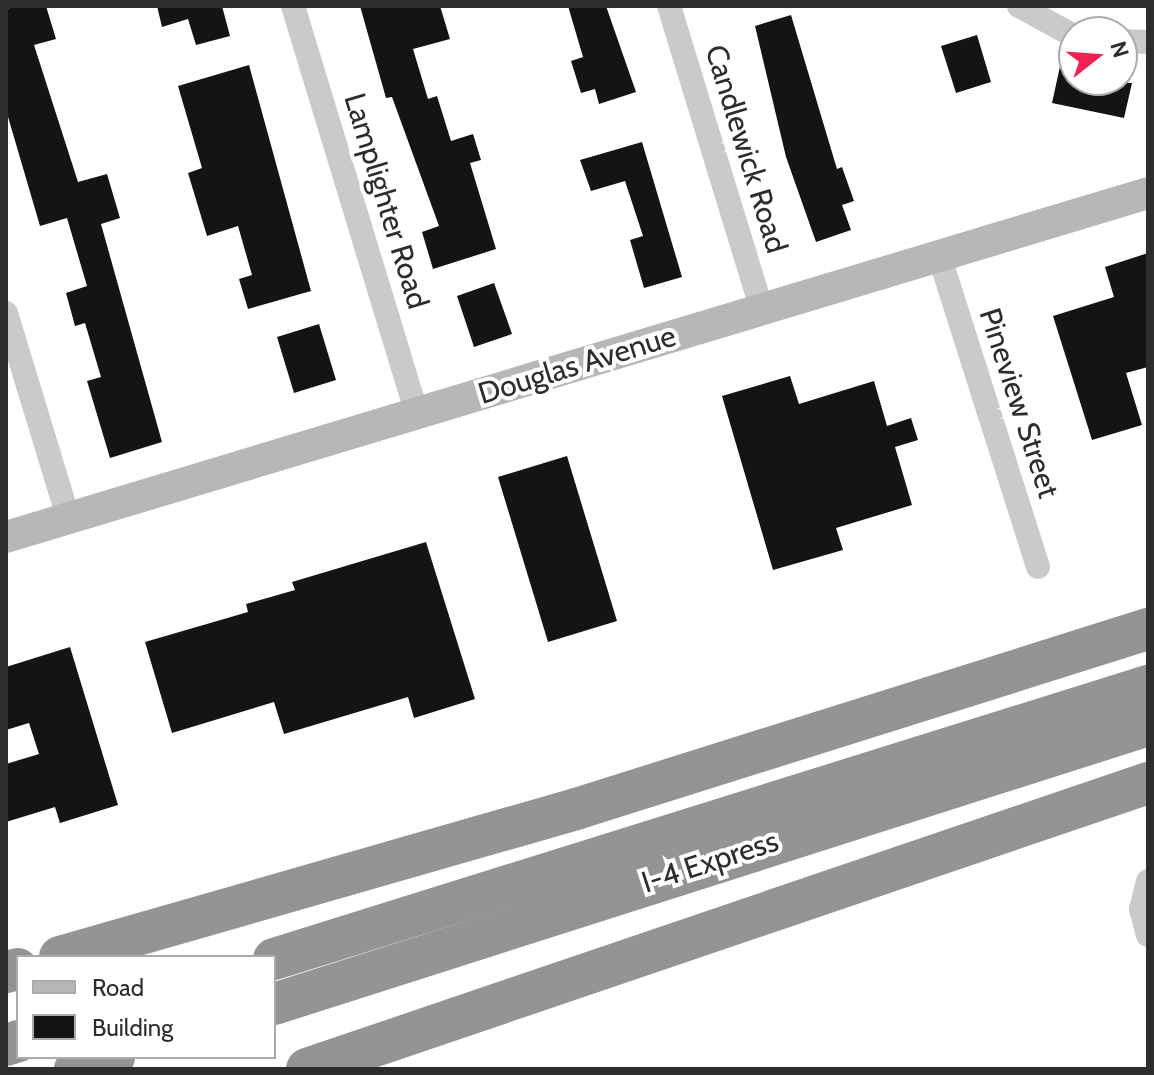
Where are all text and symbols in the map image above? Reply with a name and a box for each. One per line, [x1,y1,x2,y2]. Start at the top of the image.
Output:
north arrow [1058,16,1138,96]
text: N [1104,38,1135,61]
street label: Candlewick Road [697,41,795,257]
street label: Lamplighter Road [336,89,436,313]
street label: Pineview Street [971,304,1067,502]
street label: Douglas Avenue [474,318,680,412]
street label: I-4 Express [637,823,783,901]
legend [16,955,276,1059]
text: Road [92,973,144,1002]
text: Building [92,1013,173,1042]

